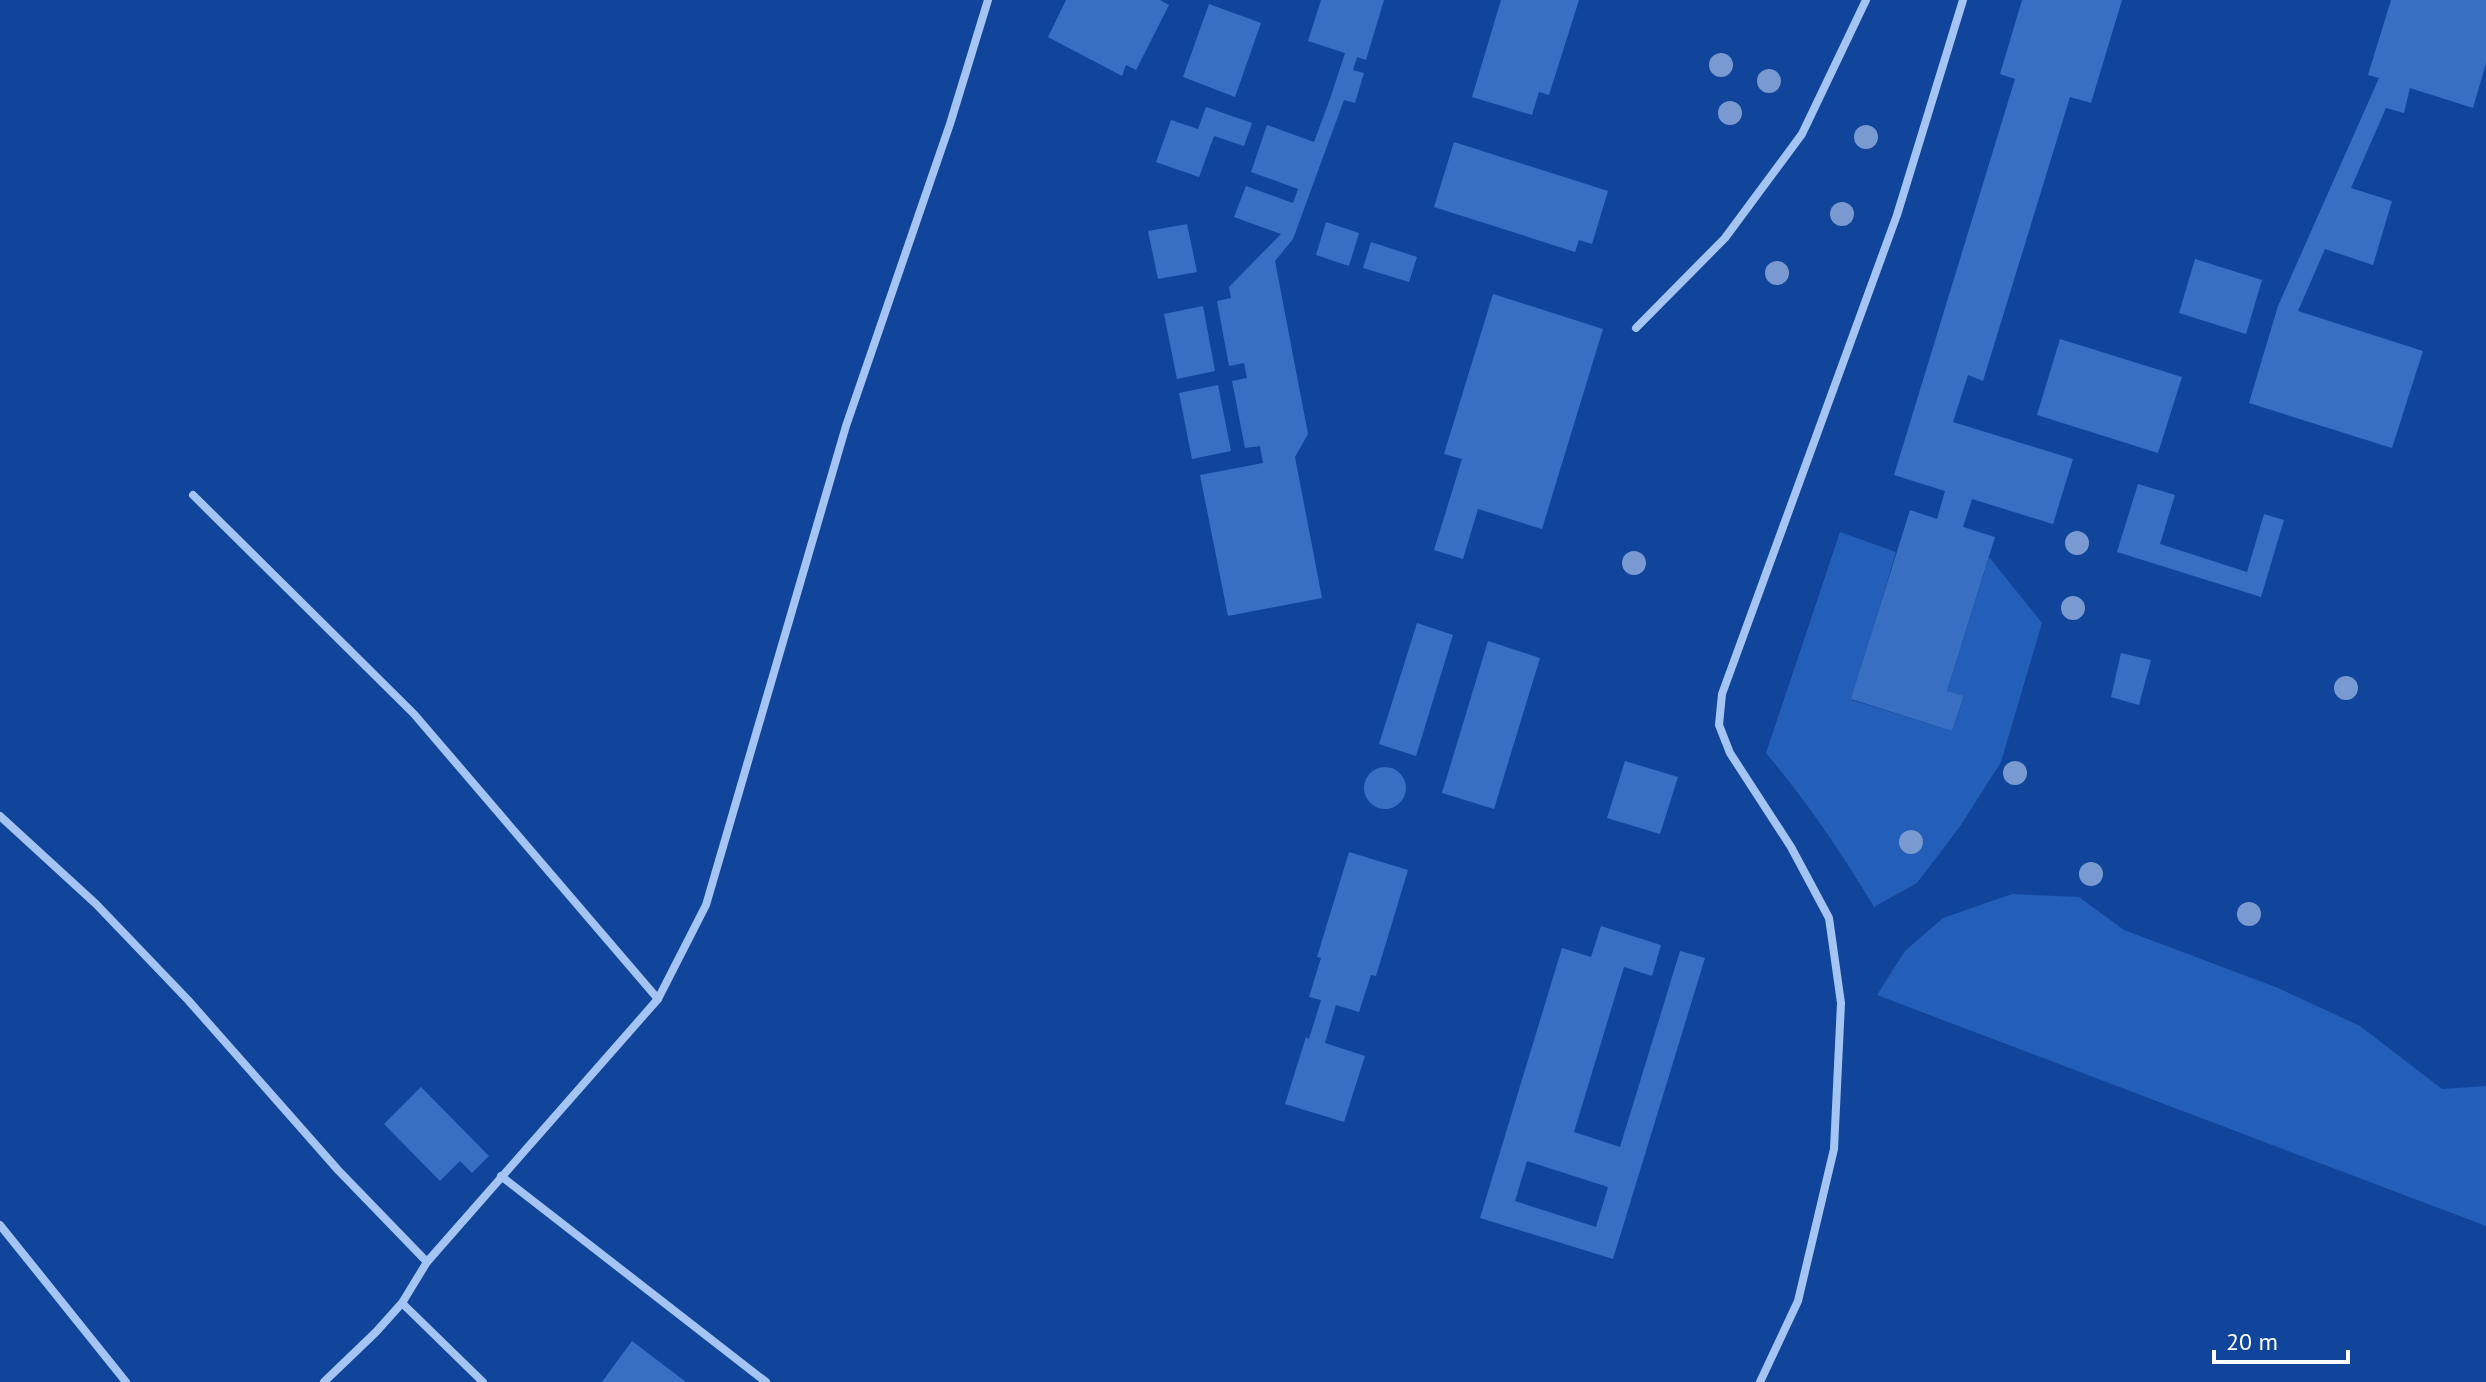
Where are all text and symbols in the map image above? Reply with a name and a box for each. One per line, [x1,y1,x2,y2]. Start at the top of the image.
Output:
scale bar [2214,1314,2348,1364]
text: 20 m [2226,1326,2278,1357]

